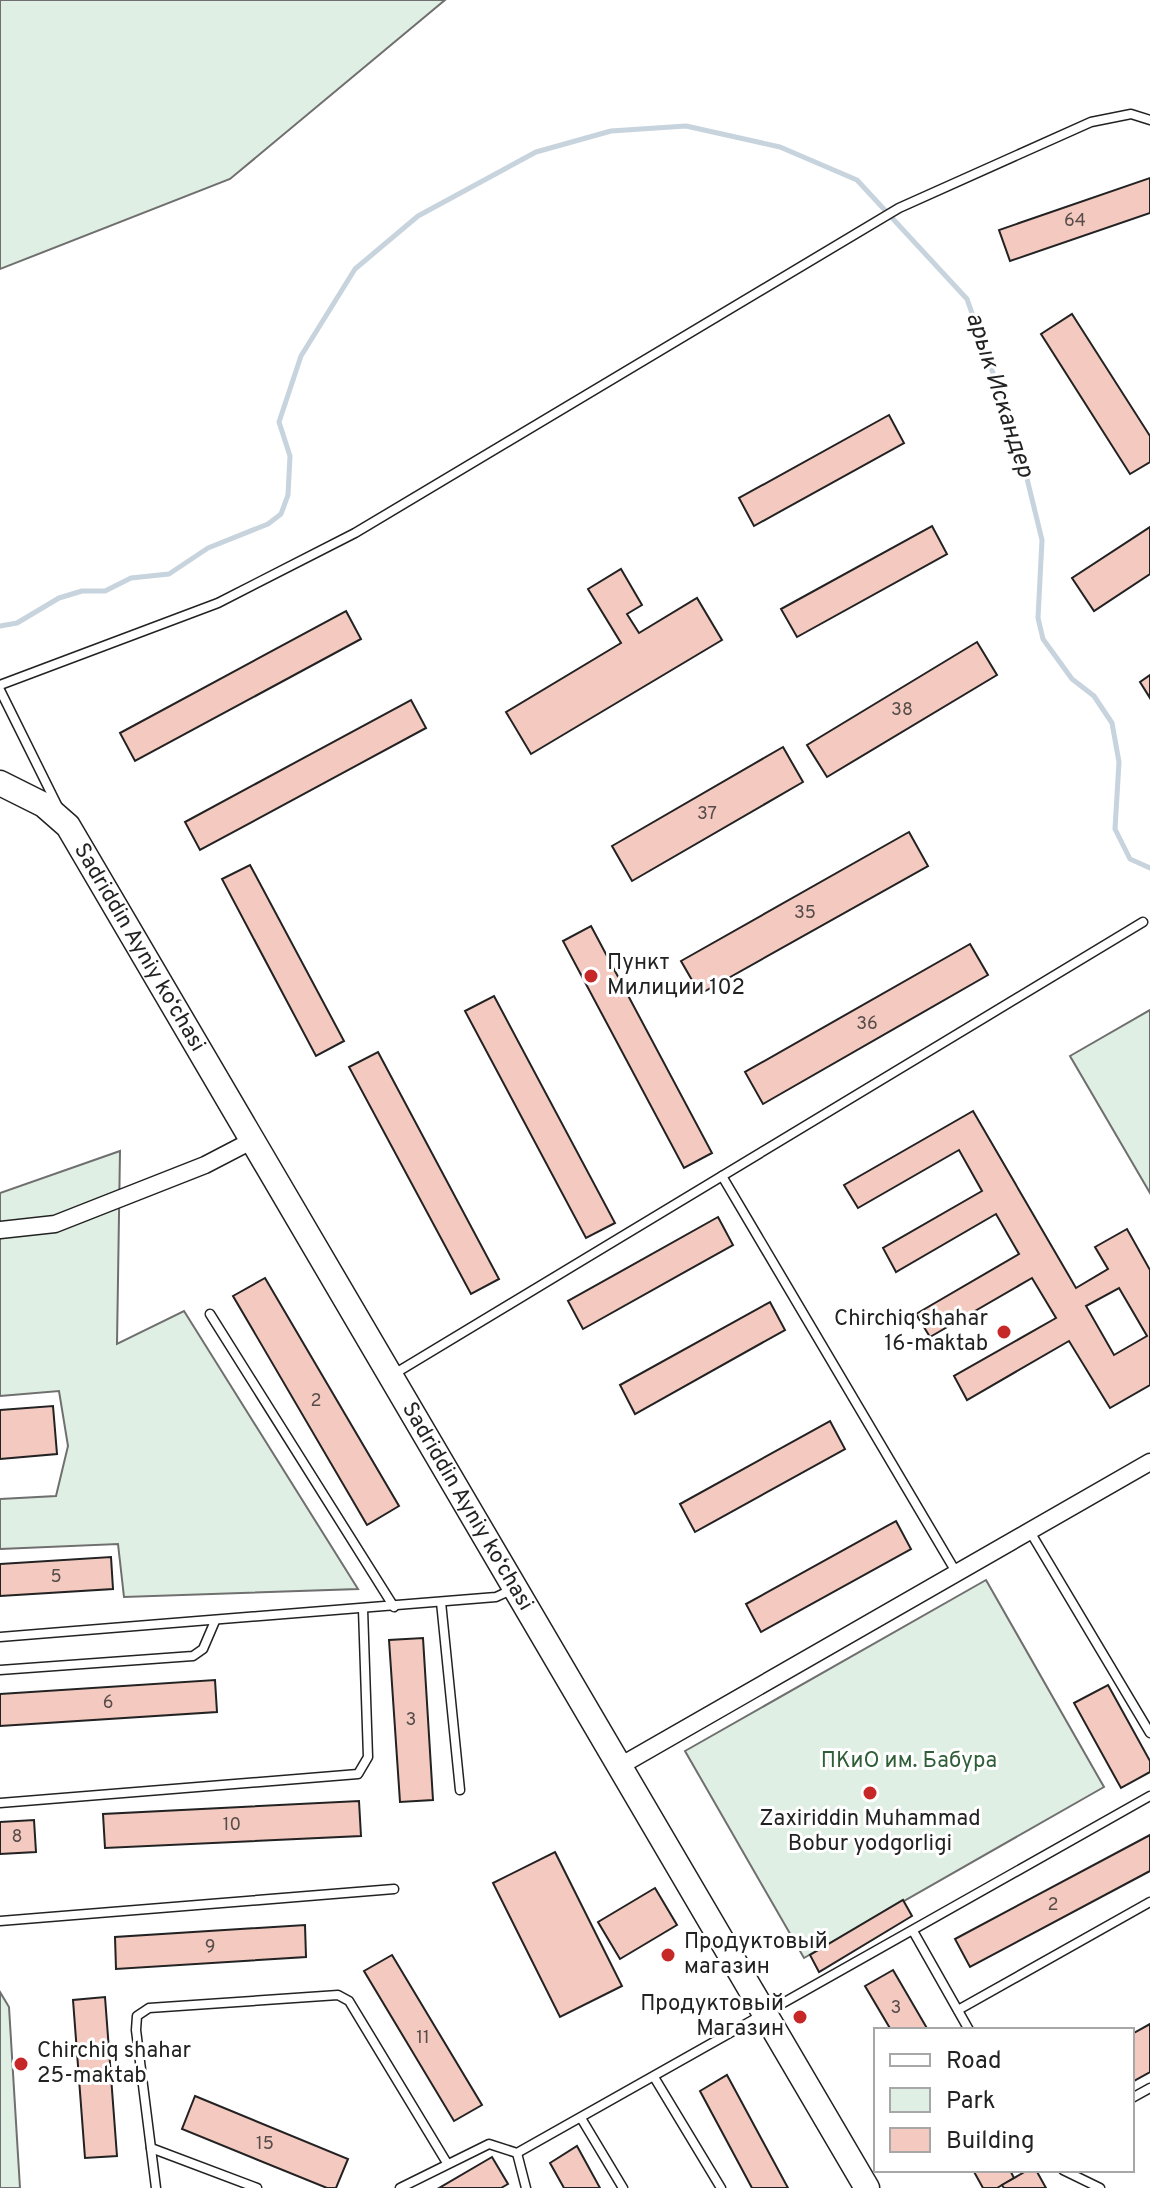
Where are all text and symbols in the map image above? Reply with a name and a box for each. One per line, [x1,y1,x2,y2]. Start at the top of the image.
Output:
house number: 64 [1064,210,1086,233]
water label: арык Искандер [958,309,1040,482]
house number: 38 [891,699,913,722]
house number: 37 [697,803,717,826]
street label: Sadriddin Ayniy ko‘chasi [68,838,211,1057]
house number: 35 [794,902,816,925]
place label: Пункт Милиции 102 [607,950,745,1002]
marker: Пункт Милиции 102 [582,967,600,985]
house number: 36 [856,1013,878,1036]
place label: Chirchiq shahar 16-maktab [834,1306,988,1358]
marker: Chirchiq shahar 16-maktab [995,1323,1013,1341]
house number: 2 [310,1390,322,1413]
street label: Sadriddin Ayniy ko‘chasi [396,1397,539,1616]
house number: 5 [50,1566,62,1589]
house number: 6 [103,1692,113,1715]
house number: 3 [406,1709,416,1732]
park label: ПКиО им. Бабура [821,1748,997,1775]
marker: Zaxiriddin Muhammad Bobur yodgorligi [861,1784,879,1802]
place label: Zaxiriddin Muhammad Bobur yodgorligi [759,1806,981,1858]
house number: 10 [223,1814,241,1837]
house number: 8 [12,1826,23,1849]
house number: 2 [1047,1894,1059,1917]
place label: Продуктовый магазин [684,1929,828,1981]
house number: 9 [205,1936,215,1959]
marker: Продуктовый магазин [659,1946,677,1964]
place label: Продуктовый Магазин [640,1991,784,2043]
house number: 3 [891,1997,901,2020]
marker: Продуктовый Магазин [791,2008,809,2026]
house number: 11 [416,2027,430,2050]
legend [874,2028,1134,2172]
place label: Chirchiq shahar 25-maktab [37,2038,191,2090]
text: Road [946,2047,1002,2077]
marker: Chirchiq shahar 25-maktab [12,2055,30,2073]
text: Park [946,2087,996,2117]
text: Building [946,2127,1035,2157]
house number: 15 [256,2133,274,2156]

